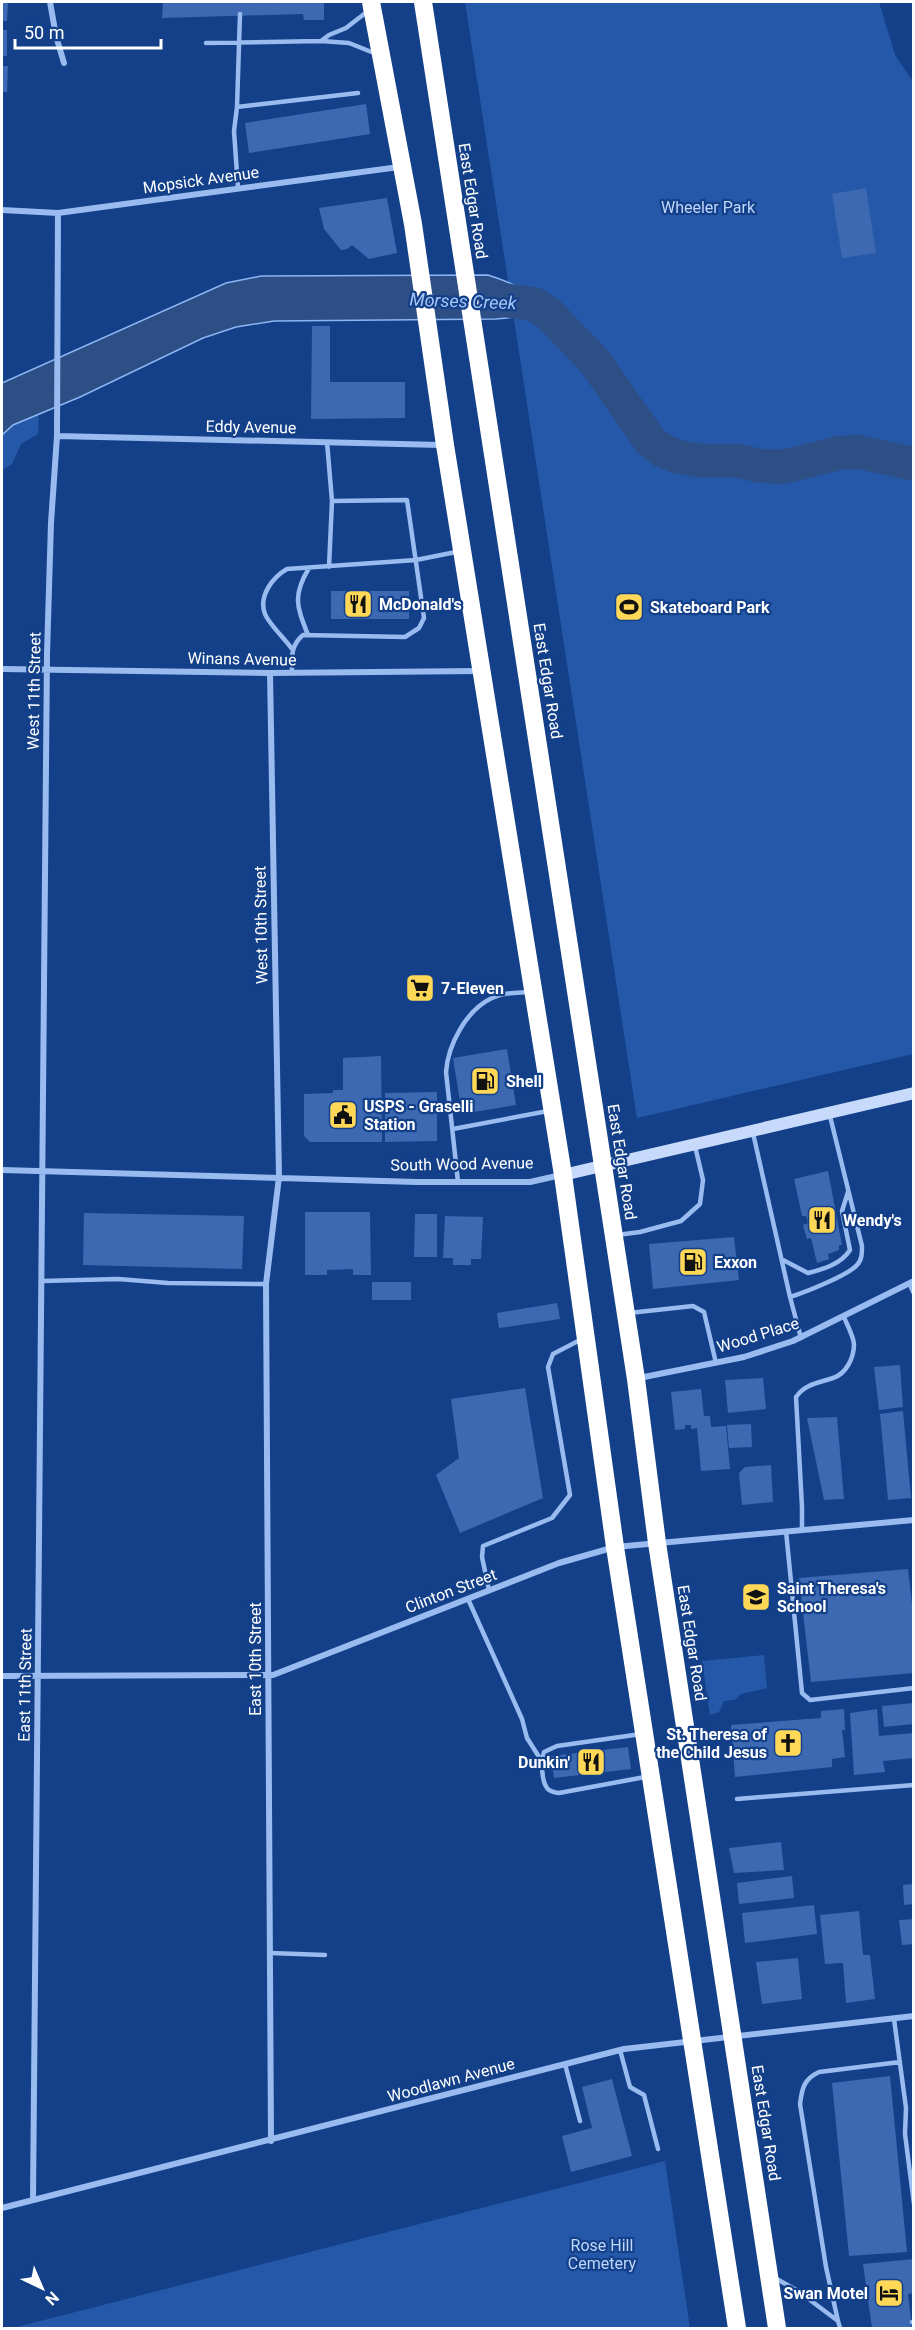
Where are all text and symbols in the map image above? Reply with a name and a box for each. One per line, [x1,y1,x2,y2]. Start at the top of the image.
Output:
scale bar [15,12,160,50]
text: 50 m [24,22,64,43]
street label: East Edgar Road [454,142,492,260]
street label: Mopsick Avenue [142,162,260,198]
park label: Wheeler Park [661,198,756,217]
water label: Morses Creek [409,289,518,313]
street label: Eddy Avenue [205,417,297,437]
restaurant icon: McDonald's [342,588,374,620]
sports icon: Skateboard Park [613,591,645,623]
place label: McDonald's [379,595,462,614]
place label: Skateboard Park [650,598,770,617]
street label: East Edgar Road [529,622,567,740]
street label: West 11th Street [23,632,45,750]
street label: Winans Avenue [187,649,297,669]
street label: West 10th Street [250,866,272,984]
supermarket icon: 7-Eleven [404,972,436,1004]
place label: 7-Eleven [441,979,504,998]
fuel station icon: Shell [469,1065,501,1097]
place label: Shell [506,1072,542,1091]
place label: USPS - Graselli Station [364,1097,473,1134]
public building icon: USPS - Graselli Station [327,1099,359,1131]
street label: East Edgar Road [603,1103,641,1221]
street label: South Wood Avenue [390,1153,534,1175]
restaurant icon: Wendy's [806,1204,838,1236]
place label: Wendy's [843,1211,902,1230]
fuel station icon: Exxon [677,1246,709,1278]
place label: Exxon [714,1253,757,1272]
street label: Wood Place [715,1314,801,1356]
street label: Clinton Street [403,1565,499,1617]
place label: Saint Theresa's School [777,1579,886,1616]
school or university icon: Saint Theresa's School [740,1581,772,1613]
street label: East Edgar Road [673,1584,711,1702]
street label: East 10th Street [246,1602,265,1716]
street label: East 11th Street [15,1628,35,1742]
place label: St. Theresa of the Child Jesus [656,1725,767,1762]
church icon: St. Theresa of the Child Jesus [772,1727,804,1759]
restaurant icon: Dunkin' [575,1746,607,1778]
place label: Dunkin' [518,1753,570,1772]
street label: Woodlawn Avenue [385,2054,517,2106]
street label: East Edgar Road [747,2064,785,2182]
park label: Rose Hill Cemetery [568,2236,637,2273]
north arrow [12,2258,72,2318]
hotel icon: Swan Motel [873,2277,905,2309]
place label: Swan Motel [784,2284,868,2303]
text: N [41,2288,63,2309]

